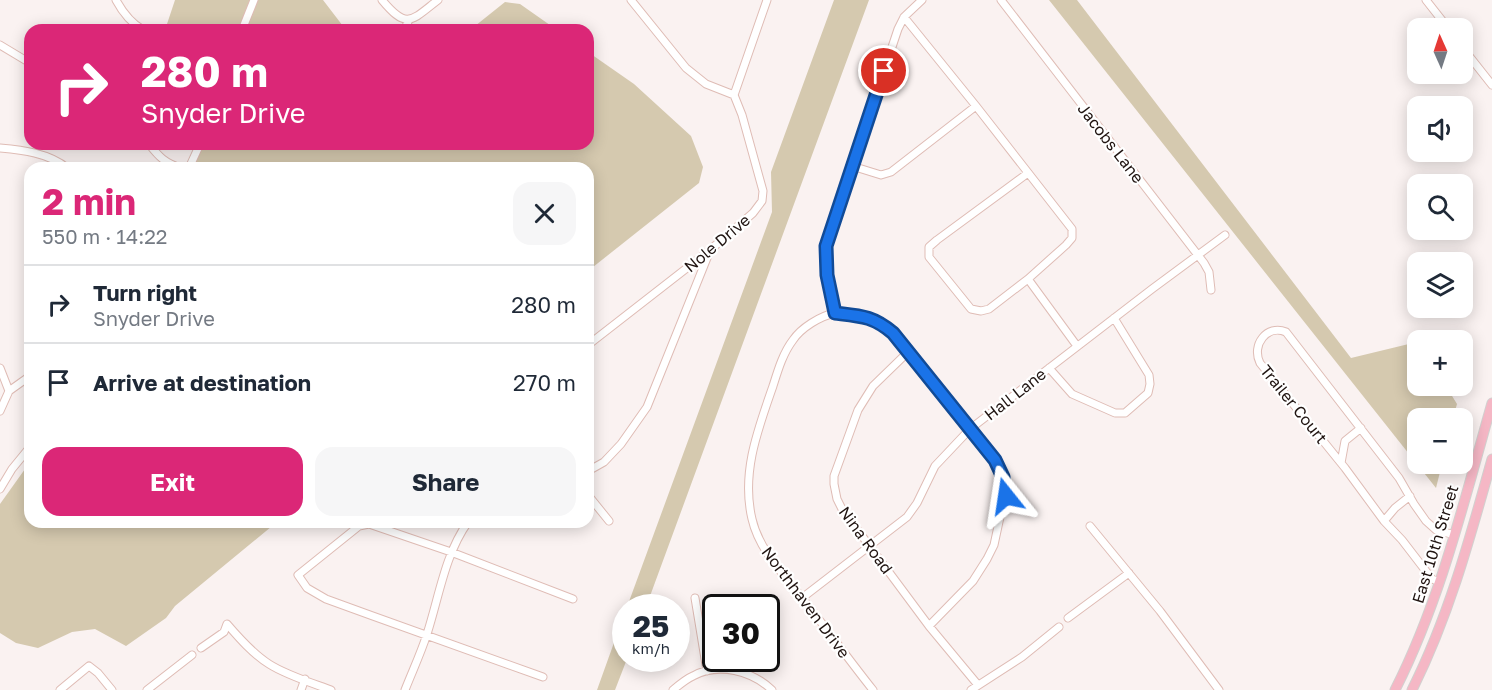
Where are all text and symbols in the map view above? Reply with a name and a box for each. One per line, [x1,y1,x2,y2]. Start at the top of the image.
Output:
north arrow [1407,18,1473,84]
map controls [1407,18,1473,474]
pin [858,45,909,96]
text: 280 m [141,46,268,96]
icon: right [42,48,120,126]
icon: arrive [867,54,900,87]
button: sound [1407,96,1473,162]
text: Snyder Drive [141,97,305,129]
street label: Jacobs Lane [1074,99,1148,187]
button: search [1407,174,1473,240]
text: 2 min [42,180,136,223]
button: close [513,182,576,245]
street label: Nole Drive [680,210,754,276]
text: 550 m · 14:22 [42,224,167,248]
button: layers [1407,252,1473,318]
text: Turn right [93,279,197,306]
icon: right [42,288,75,321]
text: 280 m [511,291,576,318]
text: Snyder Drive [93,306,215,330]
button: + [1407,330,1473,396]
street label: Trailer Court [1256,361,1332,447]
street label: Hall Lane [980,364,1050,424]
icon: arrive [42,366,75,399]
text: Arrive at destination [93,369,311,396]
text: 270 m [513,369,576,396]
button: − [1407,408,1473,474]
button: Exit [42,447,303,516]
button: Share [315,447,576,516]
position arrow [974,464,1038,528]
street label: East 10th Street [1407,482,1463,606]
street label: Nina Road [835,502,897,578]
street label: Northhaven Drive [758,542,854,662]
speed limit sign: 30 [702,594,780,672]
text: 25 [633,608,669,644]
text: km/h [632,639,670,657]

